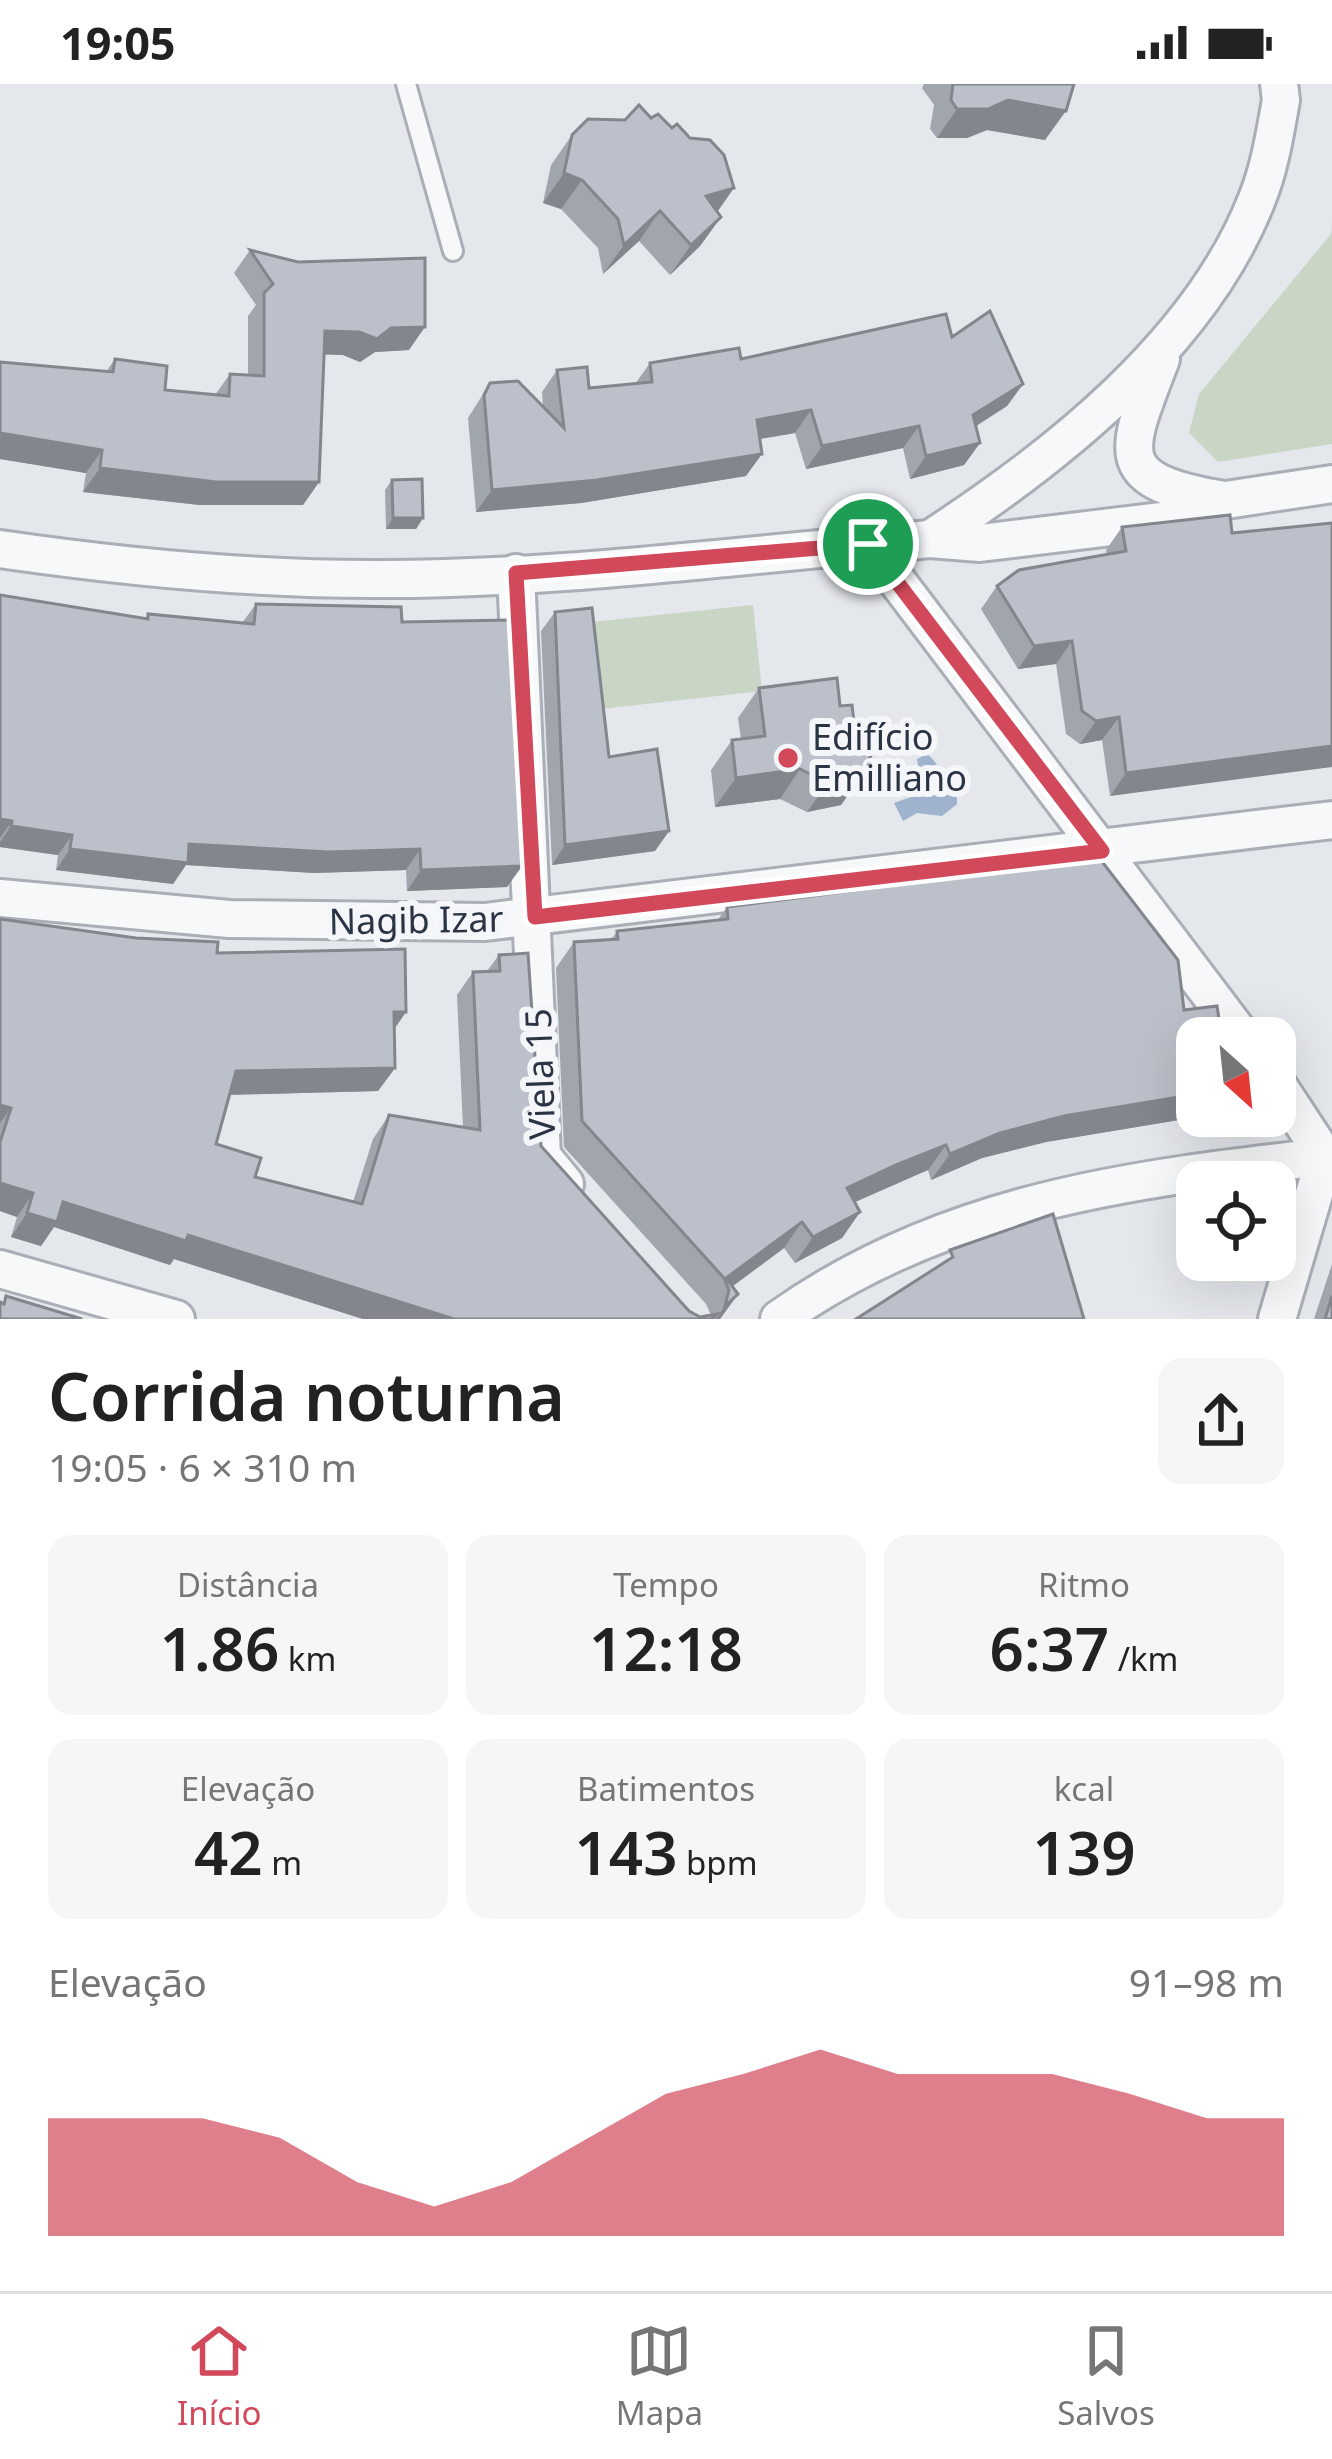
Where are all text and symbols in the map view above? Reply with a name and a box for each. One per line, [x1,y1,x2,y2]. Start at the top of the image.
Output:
text: 19:05 [60,12,176,73]
pin [817,493,919,595]
icon: arrive [835,511,901,577]
place label: Edifício Emilliano [812,712,967,802]
marker: Edifício Emilliano [775,745,801,771]
street label: Nagib Izar [328,893,504,946]
street label: Viela 15 [513,1008,566,1140]
north arrow [1176,1017,1296,1137]
map controls [1176,1017,1296,1281]
button: locate [1176,1161,1296,1281]
text: Corrida noturna [48,1350,565,1440]
button: share [1158,1358,1284,1484]
text: 19:05 · 6 × 310 m [48,1440,357,1493]
text: Distância [177,1562,319,1607]
text: Tempo [613,1562,719,1607]
text: Ritmo [1038,1562,1130,1607]
text: 1.86 [160,1607,279,1689]
text: 12:18 [589,1607,743,1689]
text: 6:37 [990,1607,1109,1689]
text: km [279,1636,336,1681]
text: /km [1109,1636,1178,1681]
text: Elevação [181,1766,315,1811]
text: Batimentos [577,1766,755,1811]
text: kcal [1054,1766,1114,1811]
text: 42 [194,1811,263,1893]
text: 143 [575,1811,677,1893]
text: 139 [1033,1811,1135,1893]
text: m [263,1840,302,1885]
text: bpm [677,1840,758,1885]
text: Elevação [48,1955,207,2008]
text: 91–98 m [1129,1955,1284,2008]
tab: Início [177,2318,262,2435]
tab: Mapa [616,2318,703,2435]
tab: Salvos [1057,2318,1155,2435]

